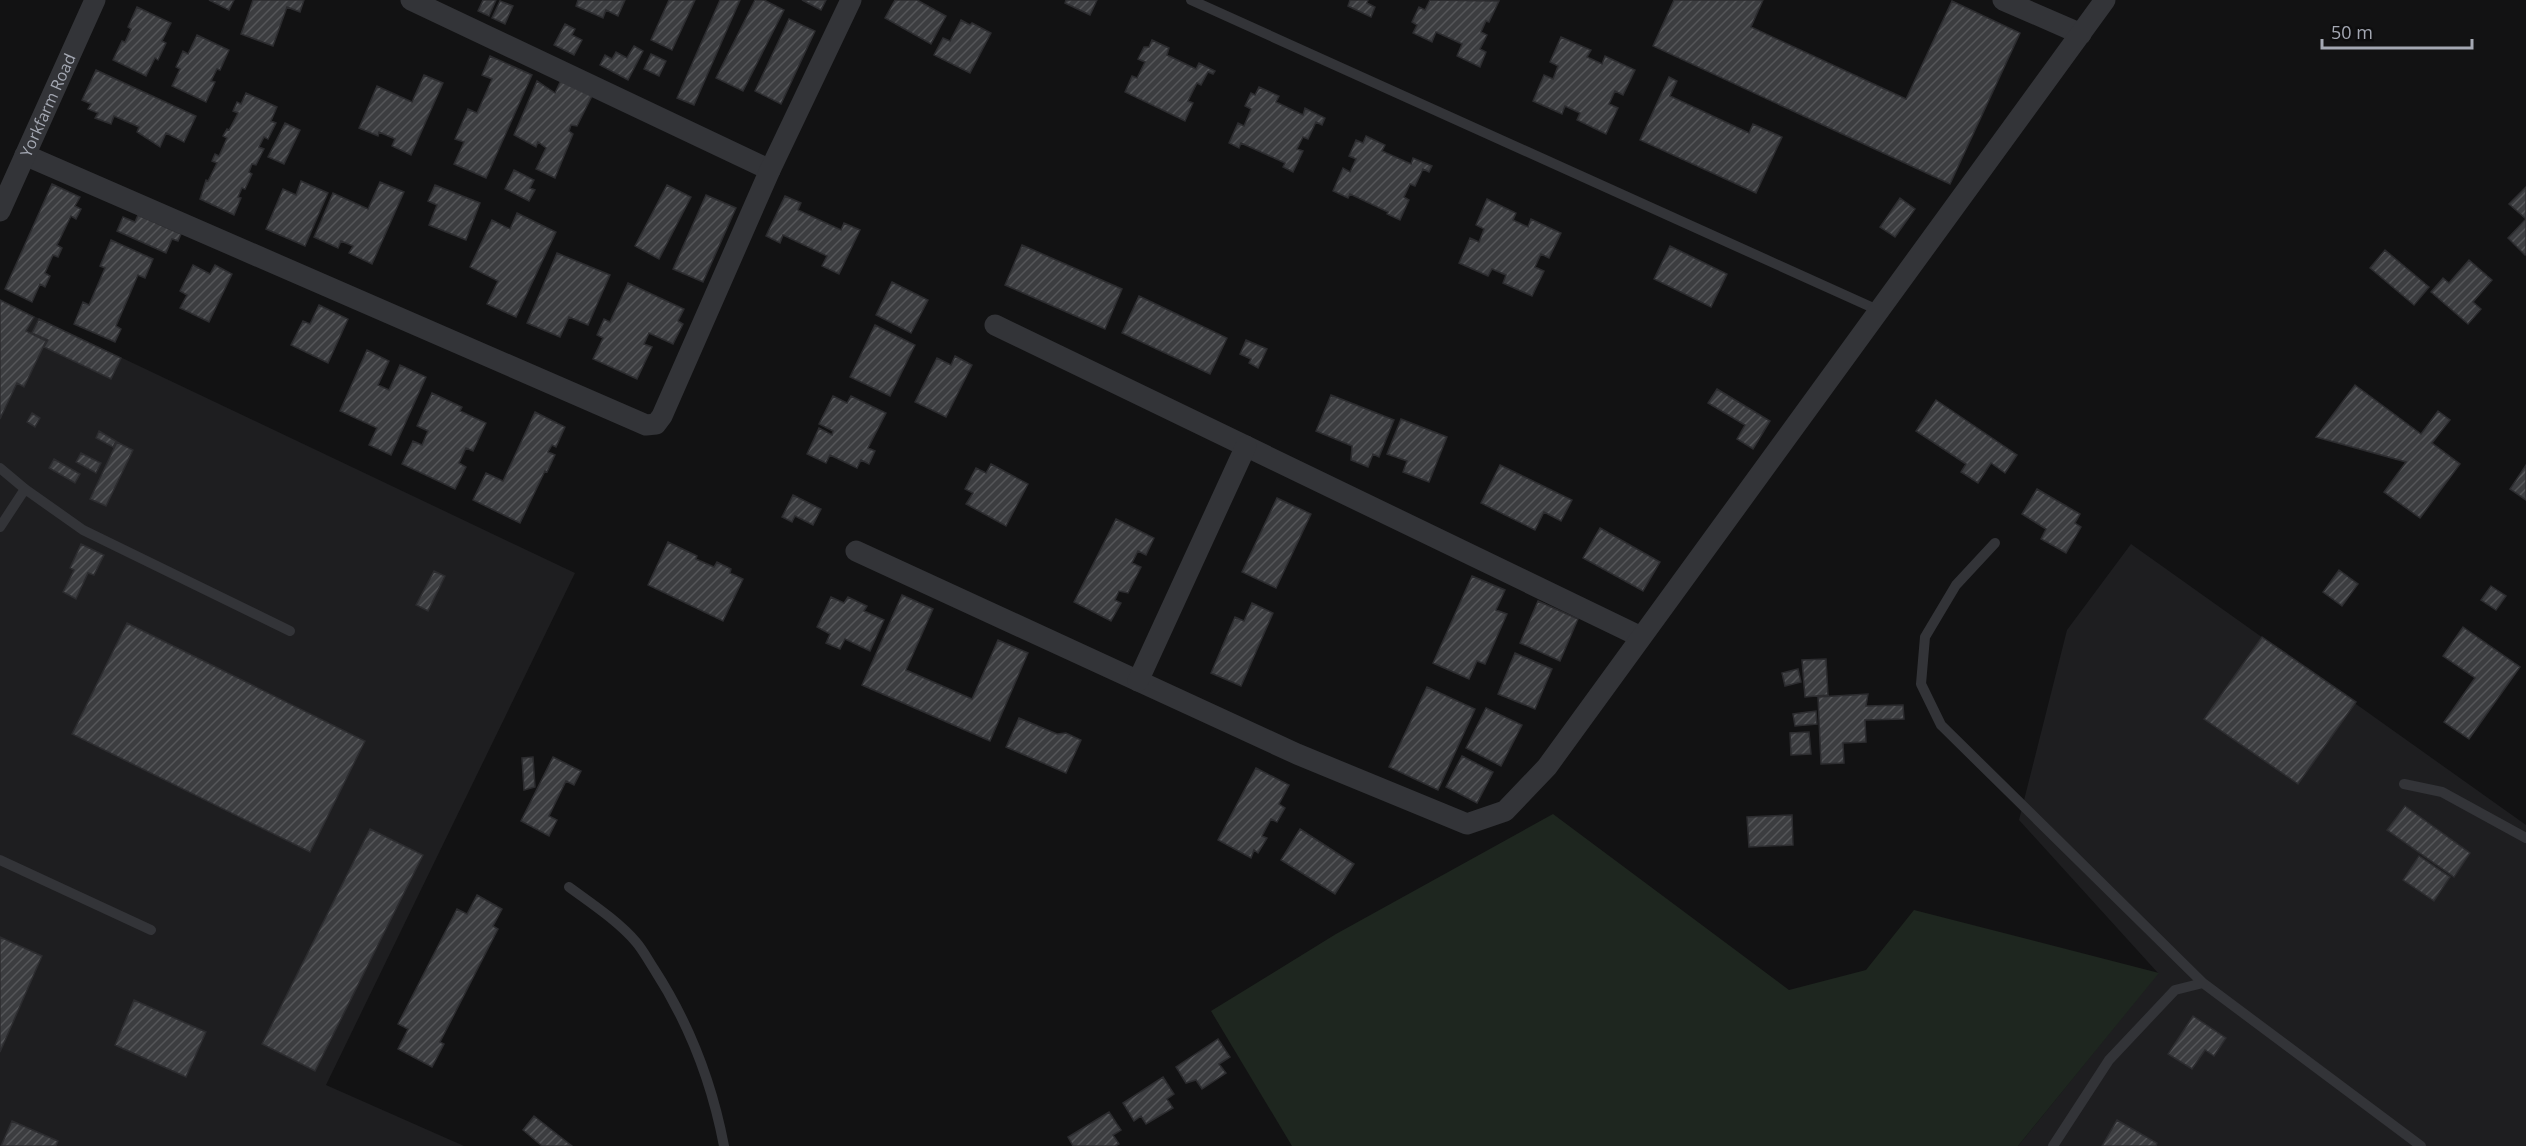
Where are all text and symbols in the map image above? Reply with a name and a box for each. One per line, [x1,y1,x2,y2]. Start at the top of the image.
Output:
scale bar [2322,12,2472,50]
text: 50 m [2331,20,2373,44]
street label: Yorkfarm Road [15,50,81,161]

